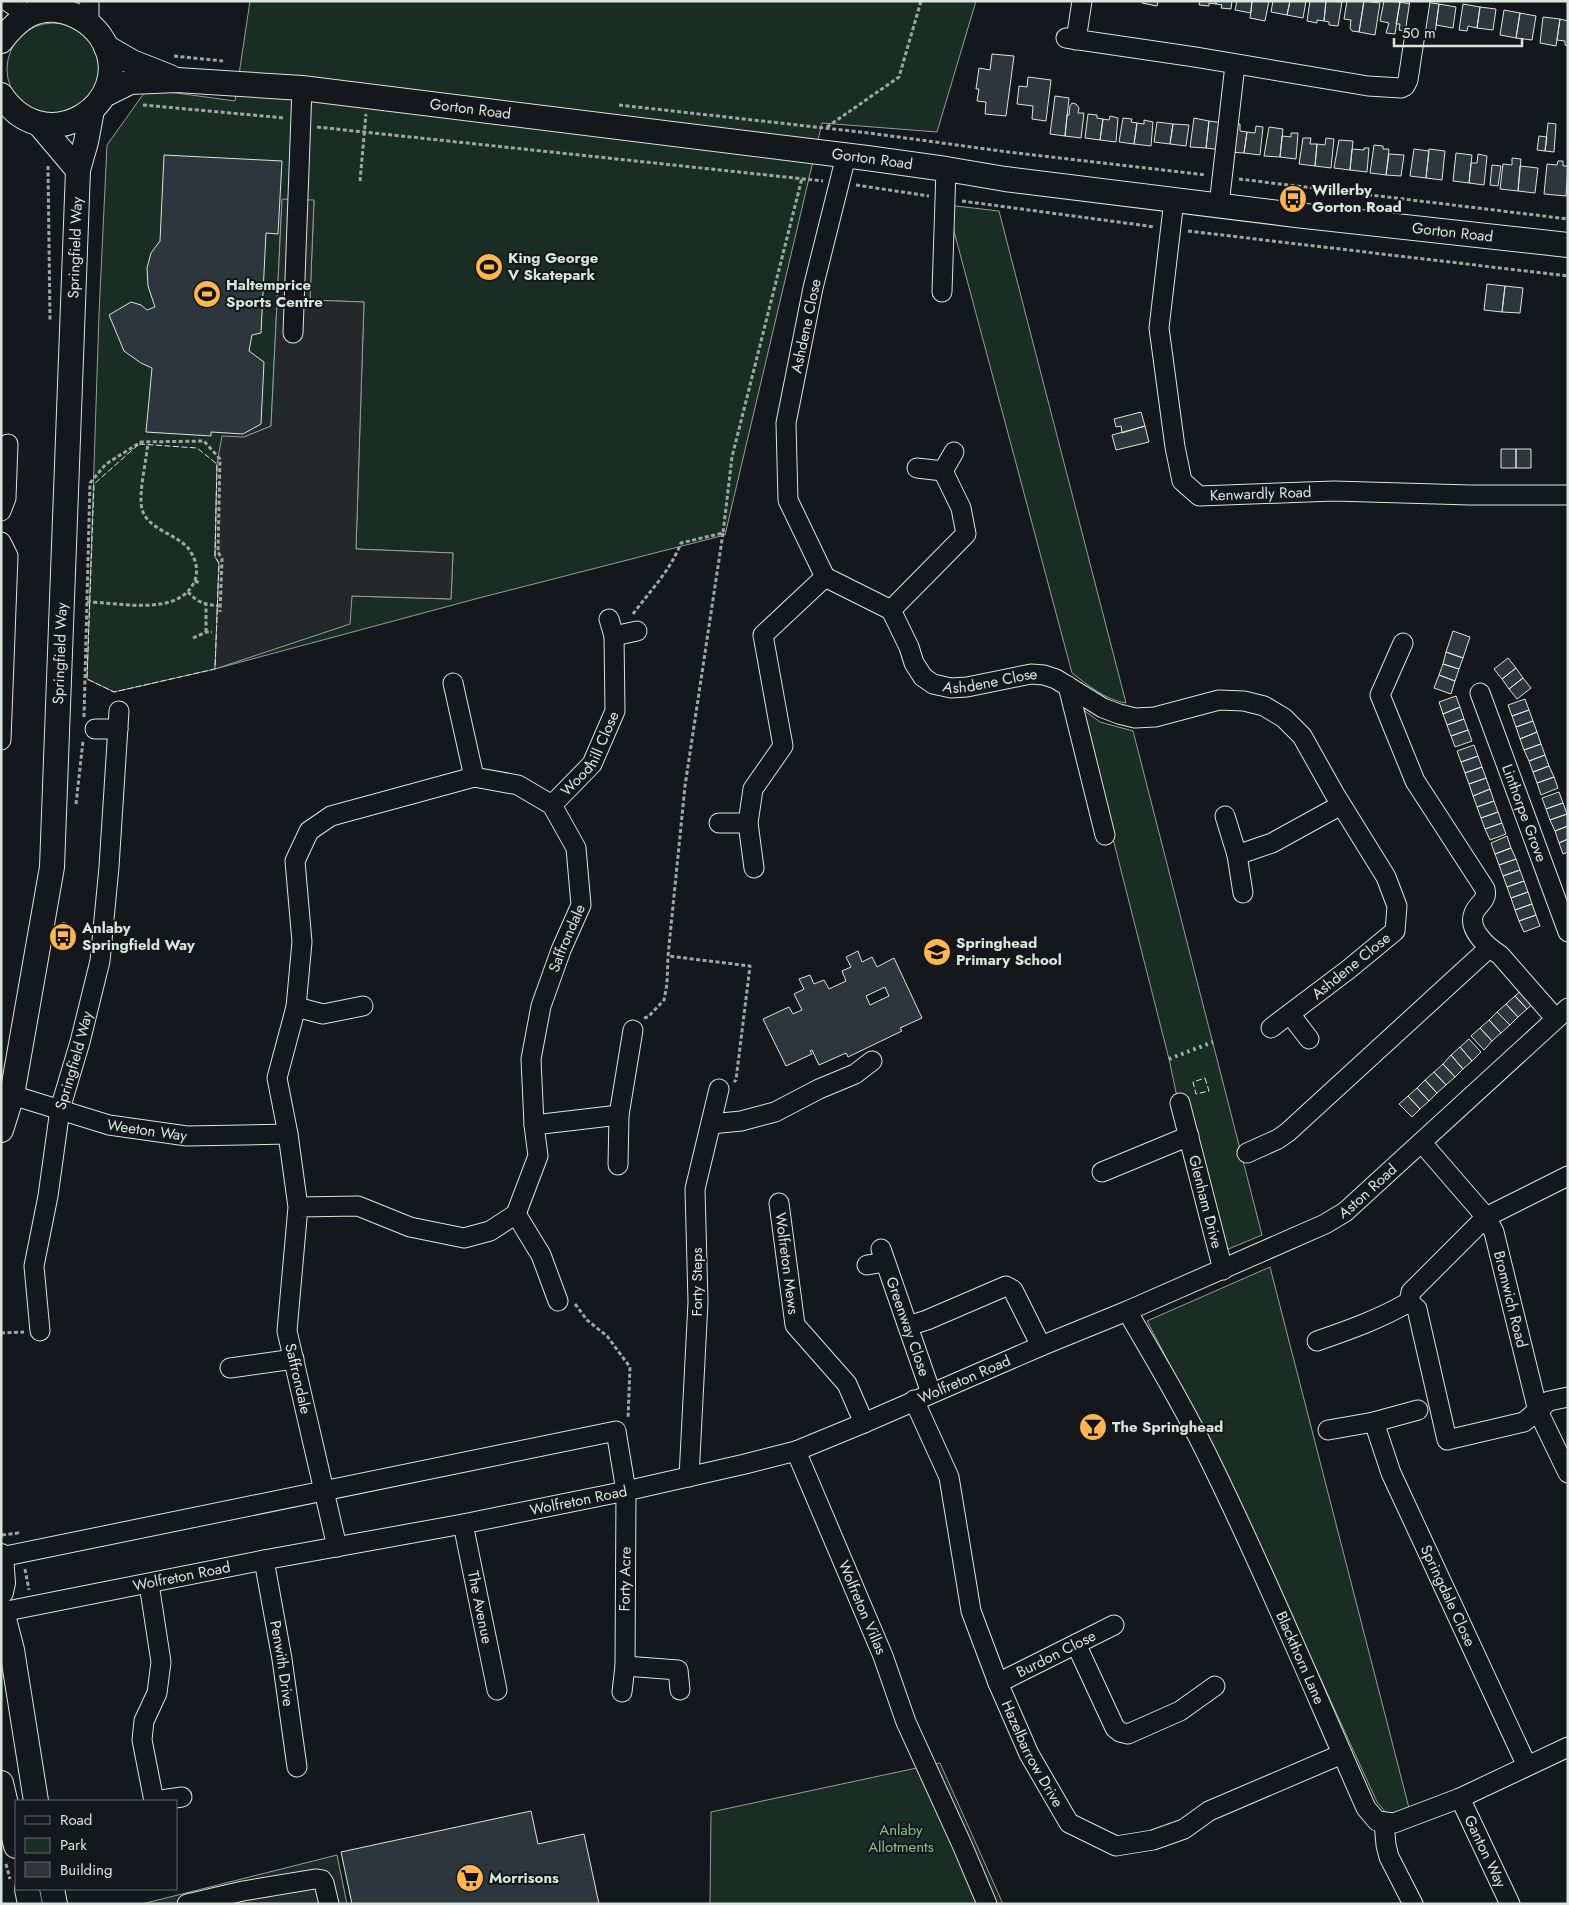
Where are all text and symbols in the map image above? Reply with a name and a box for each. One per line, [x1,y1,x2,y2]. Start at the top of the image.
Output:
scale bar [1394,15,1522,47]
text: 50 m [1402,22,1436,44]
street label: Gorton Road [428,93,512,125]
street label: Gorton Road [830,143,914,175]
place label: Willerby Gorton Road [1312,179,1402,218]
bus stop icon: Willerby Gorton Road [1278,184,1308,214]
street label: Springfield Way [62,196,88,299]
street label: Gorton Road [1411,217,1494,248]
place label: King George V Skatepark [507,247,599,286]
sports icon: King George V Skatepark [474,252,504,282]
place label: Haltemprice Sports Centre [226,274,323,313]
street label: Ashdene Close [785,277,827,375]
sports icon: Haltemprice Sports Centre [192,279,222,309]
street label: Kenwardly Road [1209,481,1312,507]
street label: Springfield Way [47,602,73,705]
street label: Ashdene Close [941,663,1039,699]
street label: Woodhill Close [555,708,625,801]
street label: Linthorpe Grove [1496,761,1552,865]
street label: Saffrondale [543,900,591,975]
place label: Anlaby Springfield Way [81,917,195,956]
bus stop icon: Anlaby Springfield Way [48,922,78,952]
street label: Ashdene Close [1307,927,1395,1005]
place label: Springhead Primary School [956,932,1062,971]
school or university icon: Springhead Primary School [922,937,952,967]
street label: Springfield Way [49,1008,98,1113]
street label: Weeton Way [106,1114,189,1147]
street label: Glenham Drive [1183,1153,1228,1251]
street label: Aston Road [1335,1159,1402,1224]
street label: Wolfreton Mews [769,1211,804,1316]
street label: Forty Steps [686,1247,708,1317]
street label: Bromwich Road [1488,1248,1533,1350]
street label: Greenway Close [880,1274,935,1379]
street label: Saffrondale [279,1341,317,1416]
street label: Wolfreton Road [914,1350,1014,1409]
bar icon: The Springhead [1078,1412,1108,1442]
place label: The Springhead [1112,1416,1223,1438]
street label: Wolfreton Road [528,1480,629,1521]
street label: Springdale Close [1415,1541,1481,1650]
street label: Forty Acre [613,1546,637,1612]
street label: Wolfreton Road [131,1556,232,1597]
street label: Wolfreton Villas [833,1557,892,1658]
street label: The Avenue [462,1569,498,1646]
street label: Blackthorn Lane [1270,1608,1330,1708]
street label: Penwith Drive [264,1619,300,1708]
street label: Burdon Close [1013,1625,1100,1683]
street label: Hazelbarrow Drive [996,1697,1069,1812]
legend [15,1800,178,1890]
text: Road [60,1809,92,1831]
street label: Ganton Way [1459,1811,1512,1892]
park label: Anlaby Allotments [868,1819,934,1858]
text: Park [60,1834,87,1856]
text: Building [60,1859,112,1881]
supermarket icon: Morrisons [455,1863,485,1893]
place label: Morrisons [489,1867,559,1889]

